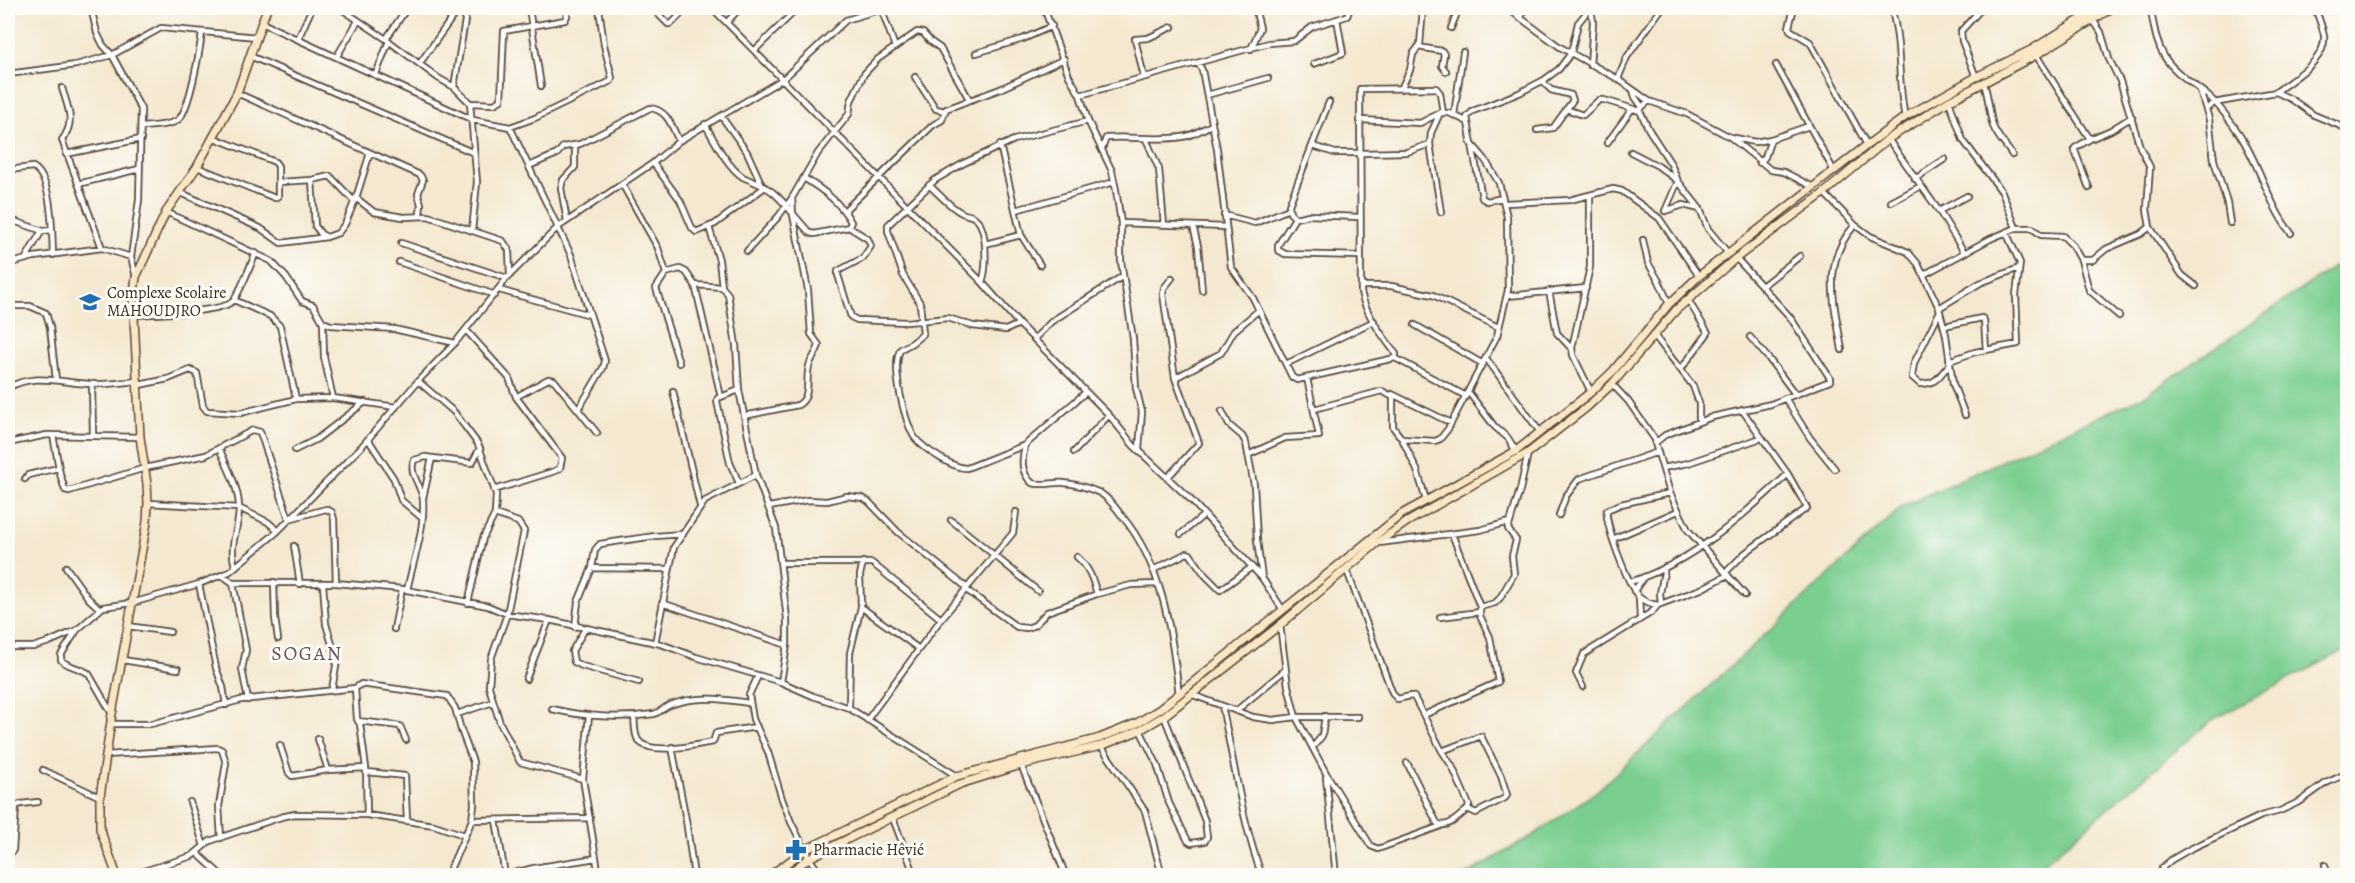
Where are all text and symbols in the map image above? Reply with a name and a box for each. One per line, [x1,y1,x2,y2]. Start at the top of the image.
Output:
place label: Complexe Scolaire MAHOUDJRO [107,282,226,322]
school or university icon: Complexe Scolaire MAHOUDJRO [78,290,102,314]
district label: SOGAN [271,640,343,667]
pharmacy icon: Pharmacie Hêvié [784,838,808,862]
place label: Pharmacie Hêvié [813,839,924,861]

